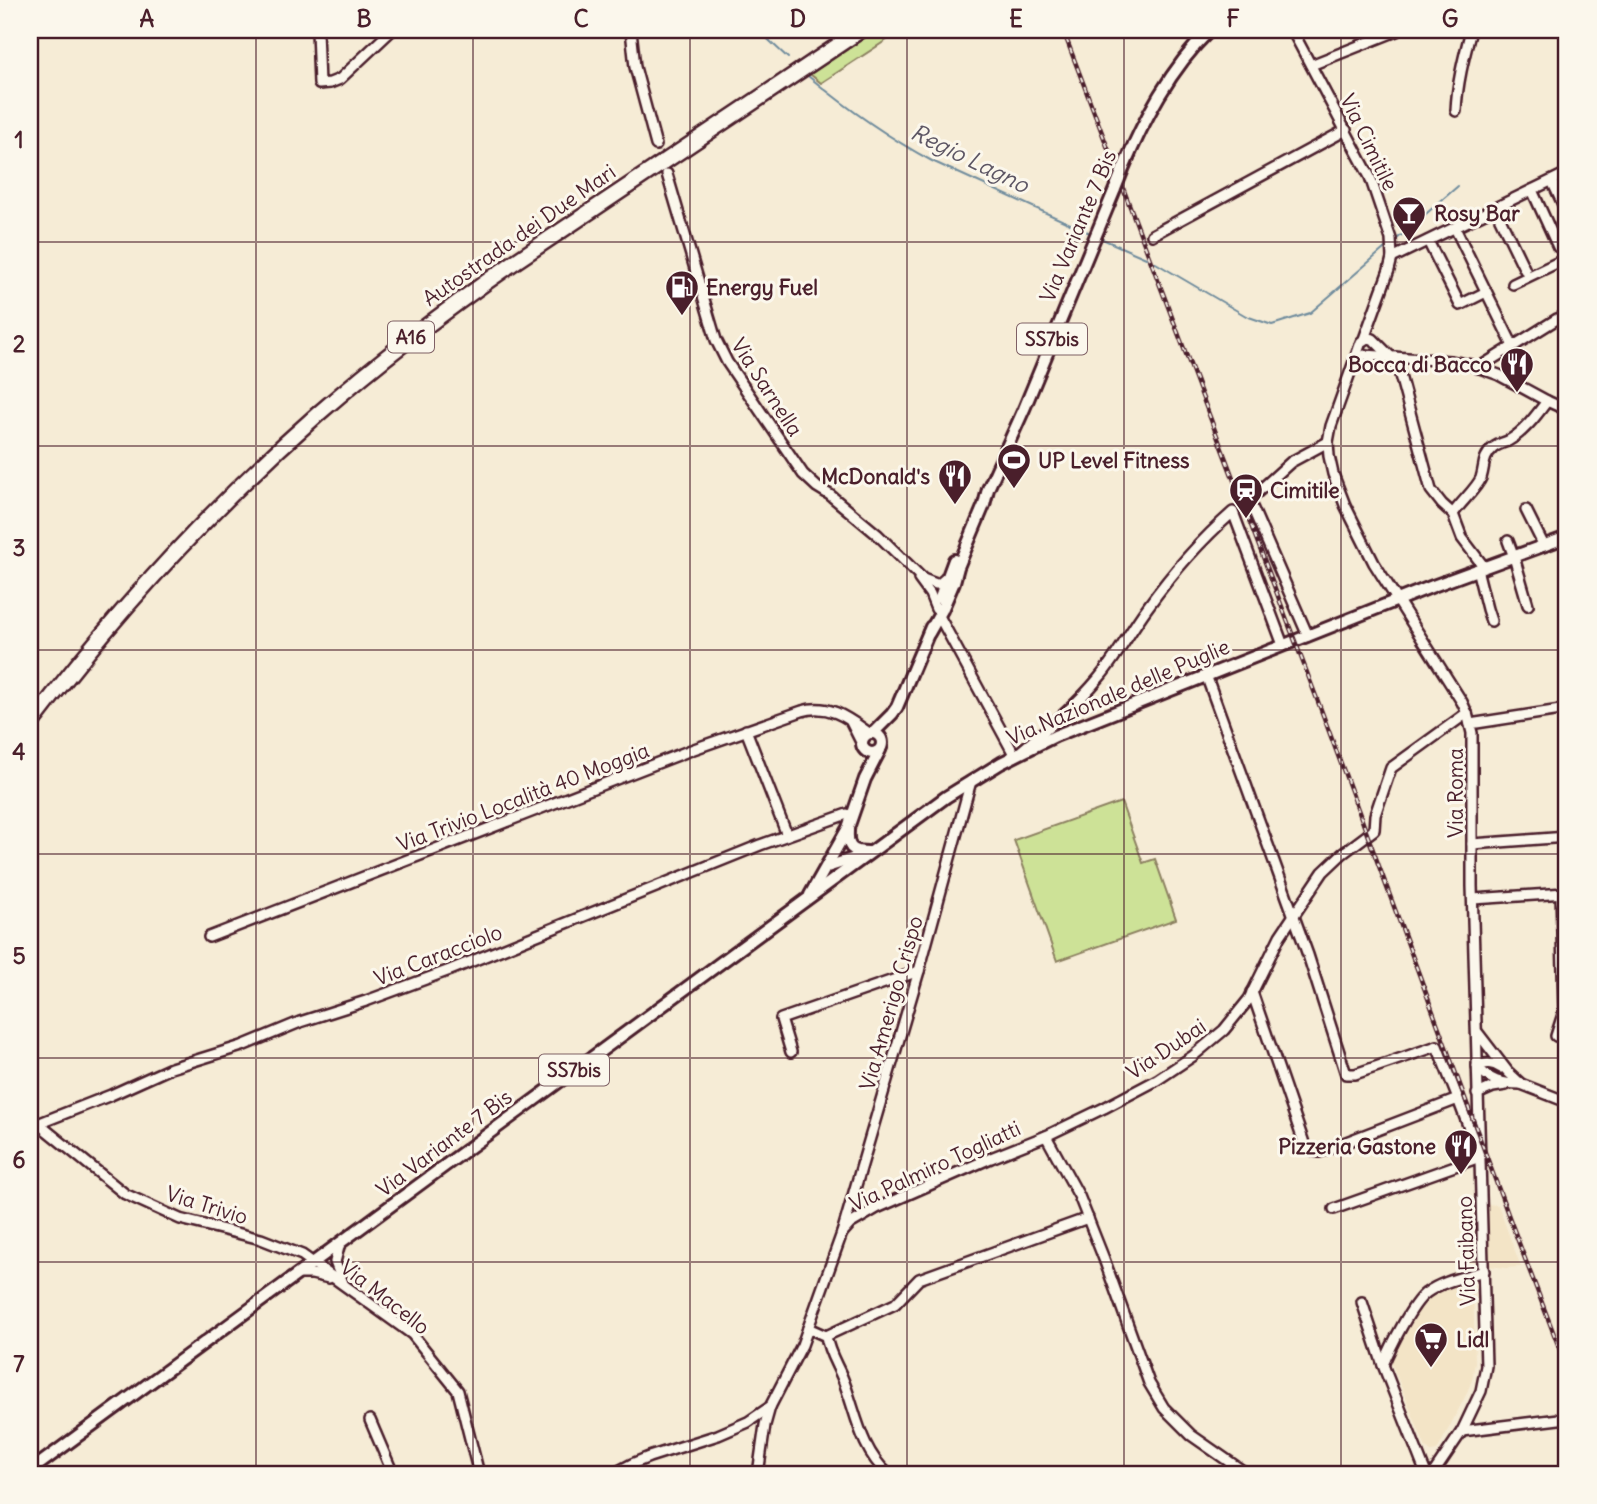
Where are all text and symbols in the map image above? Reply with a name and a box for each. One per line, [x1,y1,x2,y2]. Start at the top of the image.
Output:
text: A [140,4,155,33]
text: B [356,4,372,33]
text: C [573,4,589,33]
text: D [790,4,806,33]
text: E [1009,4,1023,33]
text: F [1226,4,1240,33]
text: G [1442,4,1458,33]
street label: Via Cimitile [1334,89,1404,195]
water label: Regio Lagno [906,117,1035,199]
text: 1 [14,125,24,154]
street label: Via Variante 7 Bis [1034,146,1122,306]
street label: Autostrada dei Due Mari [417,158,621,312]
bar icon: Rosy Bar [1390,194,1428,243]
place label: Rosy Bar [1434,200,1520,227]
fuel station icon: Energy Fuel [663,268,701,317]
place label: Energy Fuel [706,274,818,301]
road number: A16 [388,322,434,352]
road number: SS7bis [1017,324,1087,354]
text: 2 [13,329,26,358]
street label: Via Sarnella [725,333,809,441]
restaurant icon: Bocca di Bacco [1498,345,1536,394]
place label: Bocca di Bacco [1348,351,1492,378]
sports icon: UP Level Fitness [995,441,1033,490]
place label: UP Level Fitness [1038,447,1190,474]
restaurant icon: McDonald's [936,457,974,506]
place label: McDonald's [821,463,930,490]
station icon: Cimitile [1227,471,1265,520]
place label: Cimitile [1270,477,1339,504]
text: 3 [12,533,26,562]
street label: Via Nazionale delle Puglie [1003,633,1233,751]
street label: Via Trivio Località 40 Moggia [393,736,653,858]
text: 4 [12,737,26,766]
street label: Via Roma [1442,748,1469,838]
street label: Via Amerigo Crispo [853,913,929,1093]
street label: Via Caracciolo [370,918,506,992]
text: 5 [12,941,26,970]
street label: Via Dubai [1121,1013,1211,1085]
road number: SS7bis [539,1054,609,1086]
street label: Via Variante 7 Bis [371,1083,517,1203]
street label: Via Palmiro Togliatti [845,1115,1025,1217]
restaurant icon: Pizzeria Gastone [1442,1127,1480,1176]
place label: Pizzeria Gastone [1278,1133,1436,1160]
text: 6 [12,1145,26,1174]
street label: Via Trivio [163,1180,251,1230]
street label: Via Faibano [1451,1196,1481,1306]
street label: Via Macello [335,1254,435,1340]
supermarket icon: Lidl [1412,1320,1450,1369]
place label: Lidl [1456,1326,1489,1353]
text: 7 [13,1349,25,1378]

